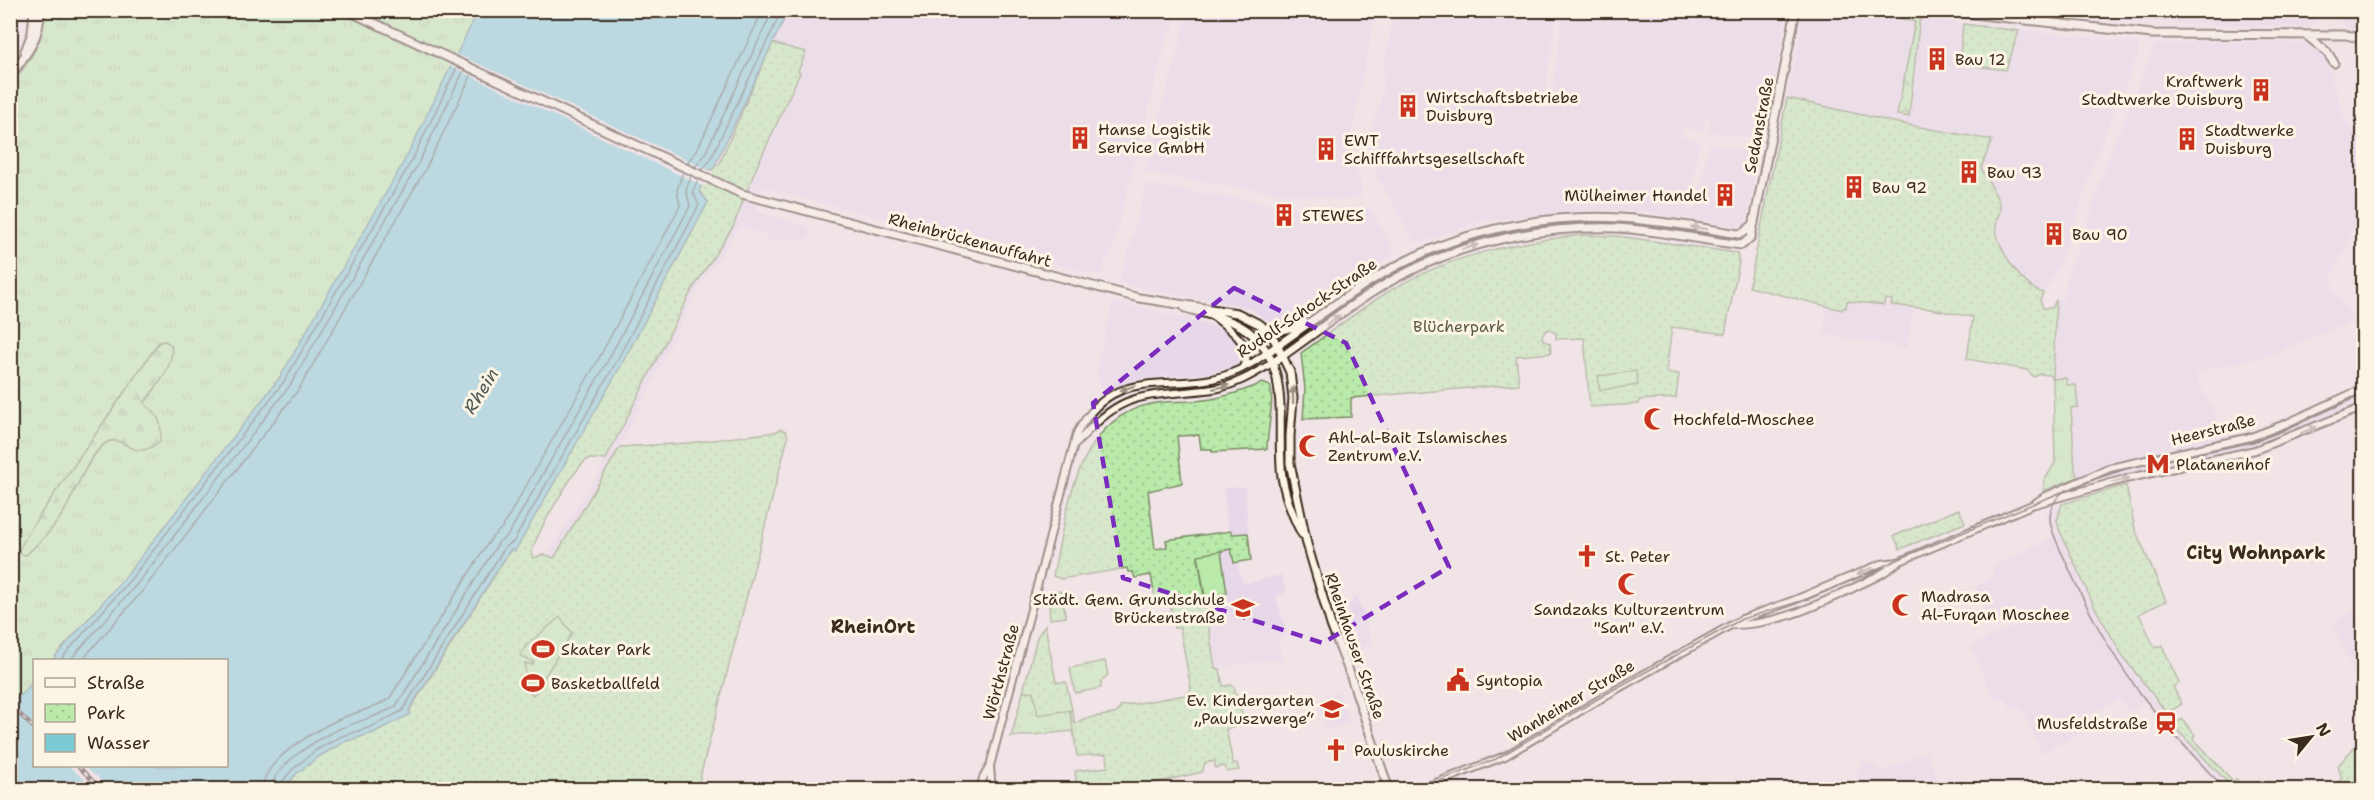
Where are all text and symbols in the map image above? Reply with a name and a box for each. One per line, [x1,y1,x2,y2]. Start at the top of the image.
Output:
building icon: Bau 12 [1924,46,1950,72]
place label: Bau 12 [1955,49,2006,70]
place label: Kraftwerk Stadtwerke Duisburg [2081,71,2243,110]
street label: Sedanstraße [1739,75,1779,175]
building icon: Kraftwerk Stadtwerke Duisburg [2248,77,2274,103]
place label: Wirtschaftsbetriebe Duisburg [1426,87,1579,126]
building icon: Wirtschaftsbetriebe Duisburg [1395,93,1421,119]
place label: Hanse Logistik Service GmbH [1098,119,1211,158]
place label: Stadtwerke Duisburg [2205,120,2294,159]
building icon: Hanse Logistik Service GmbH [1067,125,1093,151]
building icon: Stadtwerke Duisburg [2174,126,2200,152]
place label: EWT Schifffahrtsgesellschaft [1344,130,1525,169]
building icon: EWT Schifffahrtsgesellschaft [1313,136,1339,162]
building icon: Bau 93 [1956,159,1982,185]
place label: Bau 93 [1987,162,2042,183]
building icon: Bau 92 [1841,174,1867,200]
place label: Bau 92 [1872,177,1927,198]
building icon: Mülheimer Handel [1712,182,1738,208]
place label: Mülheimer Handel [1564,185,1707,206]
building icon: STEWES [1271,202,1297,228]
place label: STEWES [1302,205,1364,226]
street label: Rheinbrückenauffahrt [886,208,1054,272]
building icon: Bau 90 [2041,221,2067,247]
one-way arrow [1689,223,1708,232]
place label: Bau 90 [2072,224,2128,245]
one-way arrow [1461,242,1479,252]
street label: Rudolf-Schock-Straße [1233,253,1381,363]
one-way arrow [1326,314,1341,326]
park label: Blücherpark [1413,316,1505,337]
water label: Rhein [458,364,504,418]
one-way arrow [1211,381,1230,391]
one-way arrow [1119,384,1137,394]
one-way arrow [1288,385,1297,404]
mosque icon: Hochfeld-Moschee [1642,406,1668,432]
place label: Hochfeld-Moschee [1673,409,1815,430]
street label: Heerstraße [2169,409,2257,451]
one-way arrow [2301,425,2319,435]
place label: Ahl-al-Bait Islamisches Zentrum e.V. [1328,427,1508,466]
mosque icon: Ahl-al-Bait Islamisches Zentrum e.V. [1297,433,1323,459]
metro station icon: Platanenhof [2145,451,2171,477]
place label: Platanenhof [2176,454,2271,475]
one-way arrow [2112,475,2131,485]
district label: City Wohnpark [2186,541,2326,565]
church icon: St. Peter [1574,543,1600,569]
place label: St. Peter [1605,546,1670,567]
one-way arrow [1855,566,1873,576]
street label: Rheinhauser Straße [1320,570,1390,722]
mosque icon: Sandzaks Kulturzentrum "San" e.V. [1616,571,1642,597]
place label: Madrasa Al-Furqan Moschee [1921,586,2070,625]
place label: Städt. Gem. Grundschule Brückenstraße [1033,589,1225,628]
mosque icon: Madrasa Al-Furqan Moschee [1890,592,1916,618]
school or university icon: Städt. Gem. Grundschule Brückenstraße [1230,595,1256,621]
place label: Sandzaks Kulturzentrum "San" e.V. [1534,599,1725,638]
district label: RheinOrt [831,615,916,639]
street label: Wörthstraße [978,622,1024,722]
sports icon: Skater Park [530,636,556,662]
place label: Skater Park [561,639,651,660]
street label: Wanheimer Straße [1504,655,1638,747]
legend [33,659,228,767]
public building icon: Syntopia [1445,667,1471,693]
sports icon: Basketballfeld [520,670,546,696]
place label: Syntopia [1476,670,1543,691]
text: Straße [87,671,145,695]
place label: Basketballfeld [551,673,660,694]
place label: Ev. Kindergarten „Pauluszwerge“ [1186,690,1314,729]
school or university icon: Ev. Kindergarten „Pauluszwerge“ [1319,696,1345,722]
text: Park [87,701,126,725]
north arrow [2281,707,2341,767]
station icon: Musfeldstraße [2153,710,2179,736]
place label: Musfeldstraße [2037,713,2148,734]
text: N [2311,719,2336,740]
text: Wasser [87,731,150,755]
church icon: Pauluskirche [1323,737,1349,763]
place label: Pauluskirche [1354,740,1449,761]

